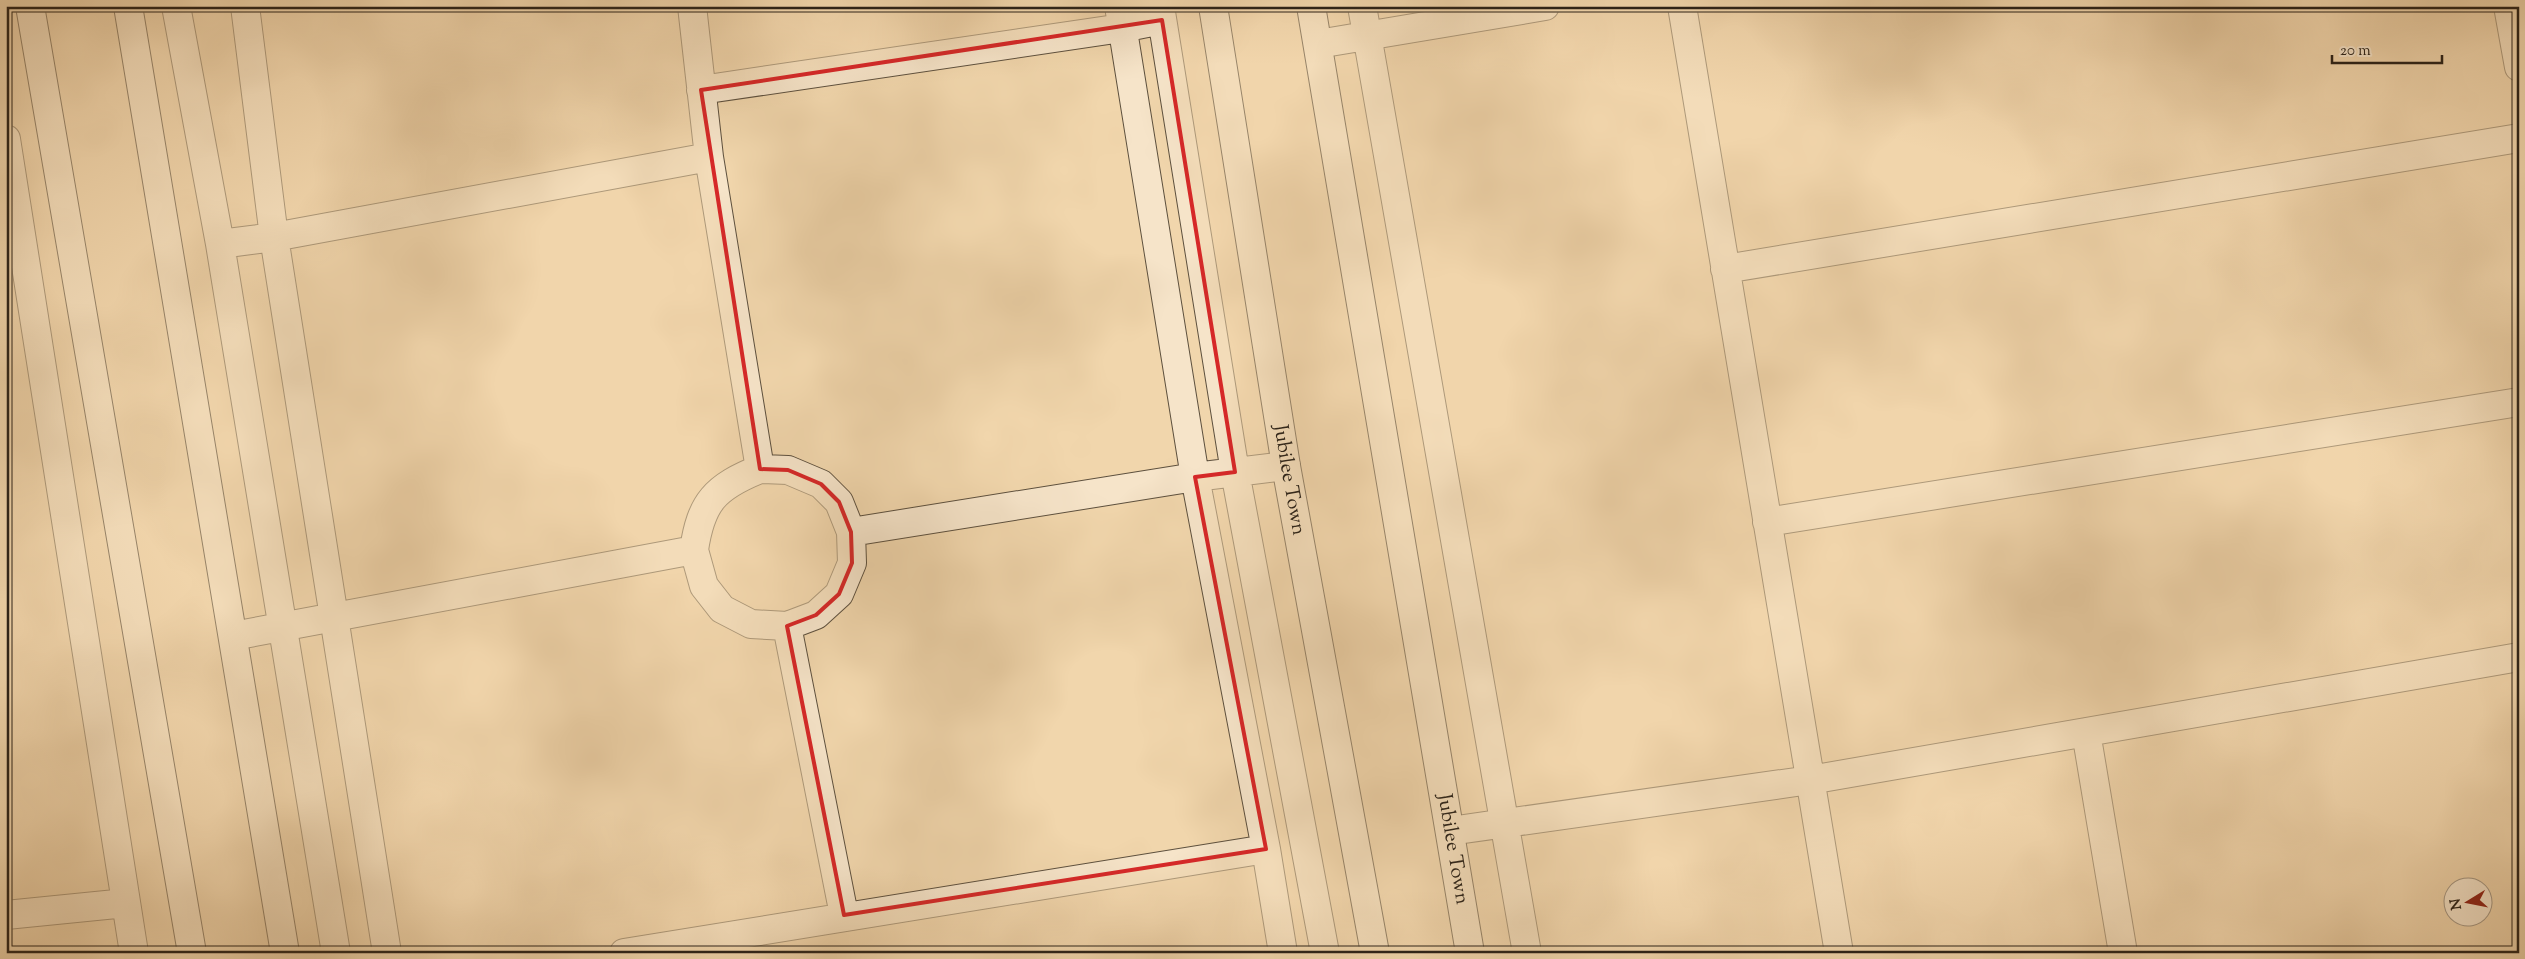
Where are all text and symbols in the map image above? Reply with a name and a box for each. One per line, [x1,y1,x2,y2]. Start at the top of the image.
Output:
scale bar [2332,32,2442,64]
text: 20 m [2340,41,2371,62]
street label: Jubilee Town [1265,422,1313,538]
street label: Jubilee Town [1429,791,1476,907]
north arrow [2442,876,2492,926]
text: N [2446,897,2468,911]

